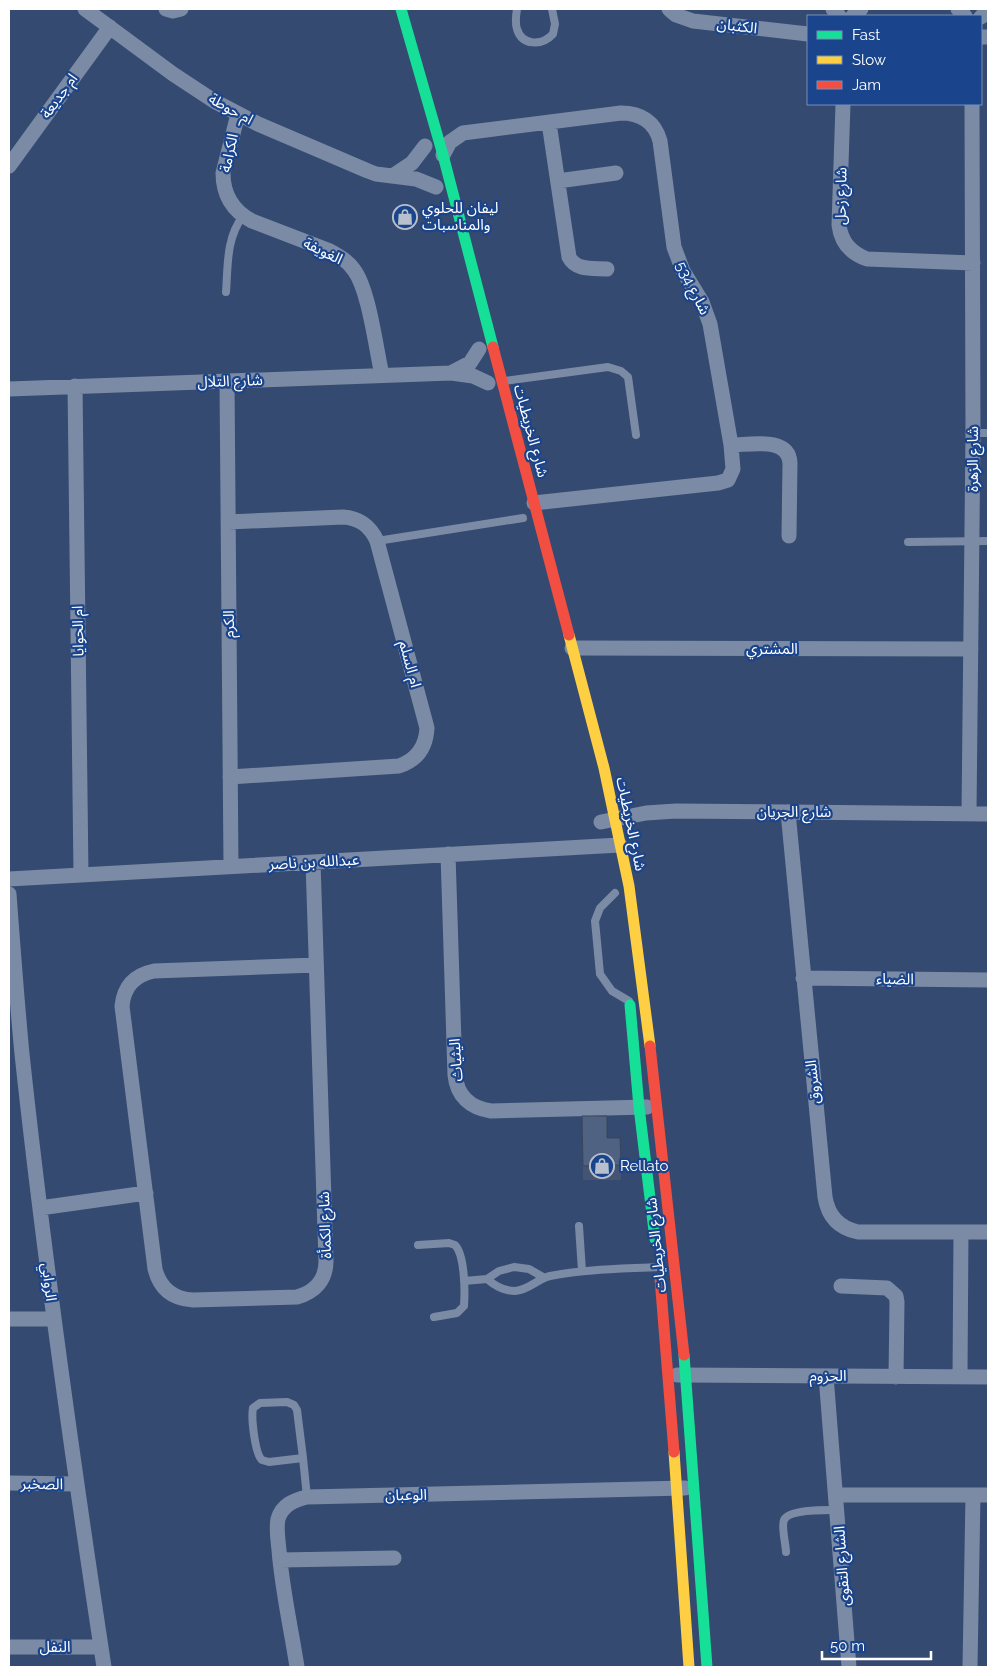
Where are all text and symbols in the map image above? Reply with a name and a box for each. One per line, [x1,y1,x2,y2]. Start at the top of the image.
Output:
street label: الكثبان [716,15,758,37]
legend [807,15,982,105]
text: Fast [852,26,880,44]
text: Slow [852,51,886,69]
street label: ام جديعة [37,70,83,123]
text: Jam [852,76,881,94]
street label: ام حوطة [205,89,256,130]
street label: الكرامة [216,132,242,174]
street label: شارع زحل [831,167,854,225]
place label: ليفان للحلوي والمناسبات [422,199,498,234]
shop icon: ليفان للحلوي والمناسبات [392,204,418,230]
street label: الغويفة [300,234,346,268]
street label: شارع 534 [669,258,714,319]
street label: شارع التلال [197,371,263,394]
street label: شارع الخريطيات [507,383,552,480]
street label: شارع الزهرة [964,426,985,492]
street label: ام الحوايا [69,605,89,657]
street label: الكرم [220,610,240,638]
street label: ام السلم [393,639,425,690]
street label: المشتري [746,640,798,660]
street label: شارع الخريطيات [609,775,650,873]
street label: شارع الجريان [757,803,832,824]
street label: عبدالله بن ناصر [267,851,360,873]
street label: الضياء [876,970,914,988]
street label: اليثياث [446,1038,466,1082]
street label: الشروق [802,1059,824,1105]
shop icon: Rellato [589,1153,615,1179]
place label: Rellato [620,1157,669,1175]
street label: شارع الكمأة [315,1191,338,1259]
street label: شارع الخريطيات [642,1196,673,1293]
street label: الروابي [35,1262,60,1303]
street label: الحزوم [810,1367,846,1387]
street label: الصخبر [20,1475,63,1493]
street label: الوعبان [385,1486,427,1504]
street label: الشارع التقوى [830,1525,857,1607]
scale bar [822,1628,931,1660]
text: 50 m [830,1637,865,1655]
street label: النفل [40,1638,71,1656]

